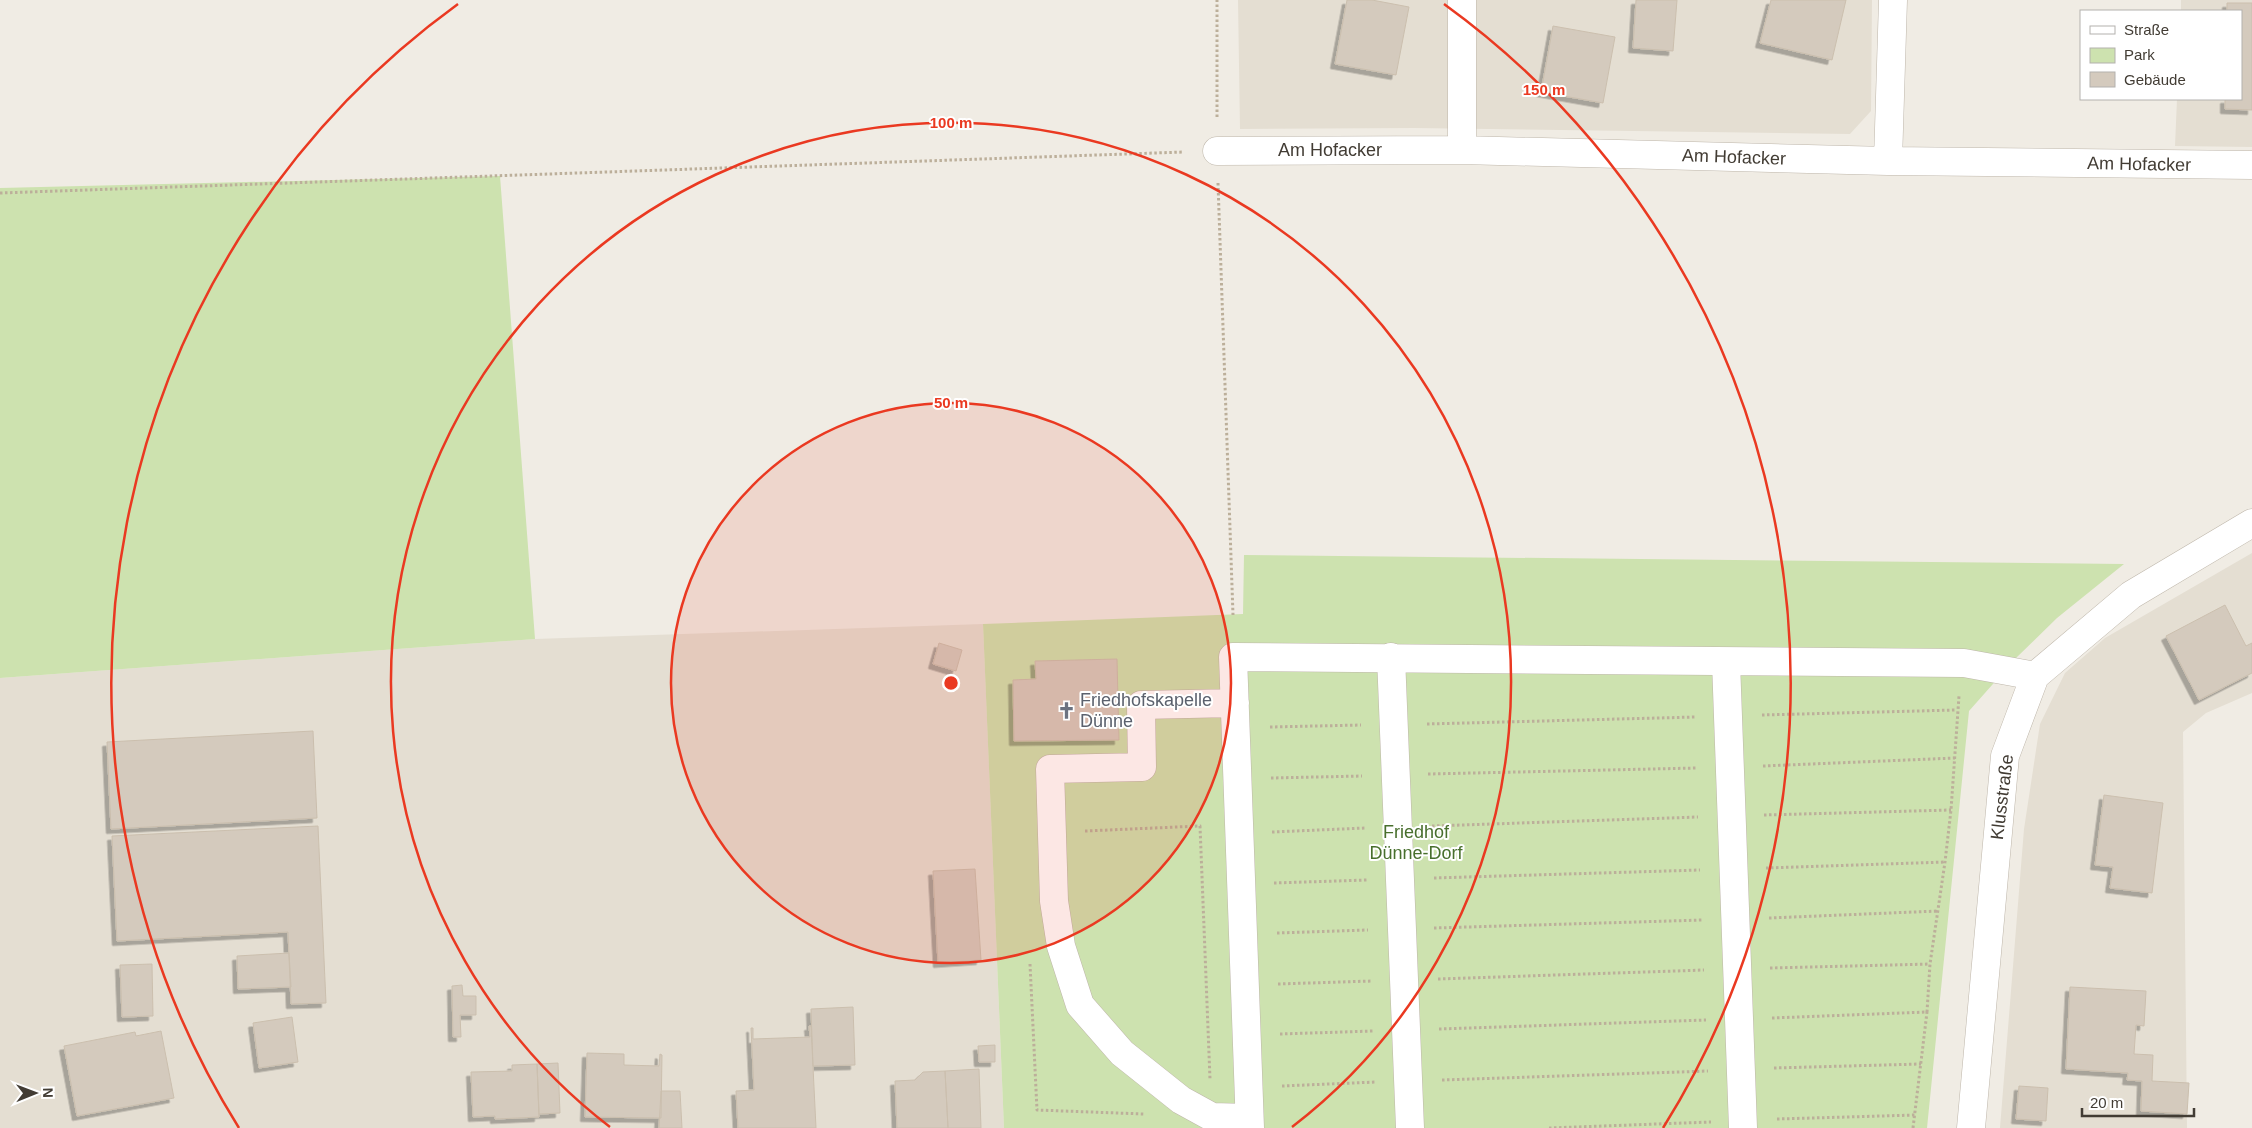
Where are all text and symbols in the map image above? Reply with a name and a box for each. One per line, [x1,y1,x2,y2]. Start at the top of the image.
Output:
legend [2080,10,2242,100]
text: Straße [2124,21,2169,38]
text: Park [2124,46,2155,63]
text: Gebäude [2124,71,2186,88]
text: 150 m [1523,81,1565,98]
text: 100 m [930,114,972,131]
street label: Am Hofacker [1278,140,1382,160]
street label: Am Hofacker [1682,145,1786,169]
street label: Am Hofacker [2087,153,2191,175]
text: 50 m [934,394,968,411]
centre of rings [942,674,960,692]
place label: Friedhofskapelle Dünne [1080,690,1212,731]
church icon: Friedhofskapelle Dünne [1056,700,1076,720]
street label: Klusstraße [1987,753,2017,841]
park label: Friedhof Dünne-Dorf [1369,822,1464,863]
north arrow [10,1068,60,1118]
scale bar [2082,1086,2194,1118]
text: N [40,1088,56,1098]
text: 20 m [2090,1094,2123,1111]

